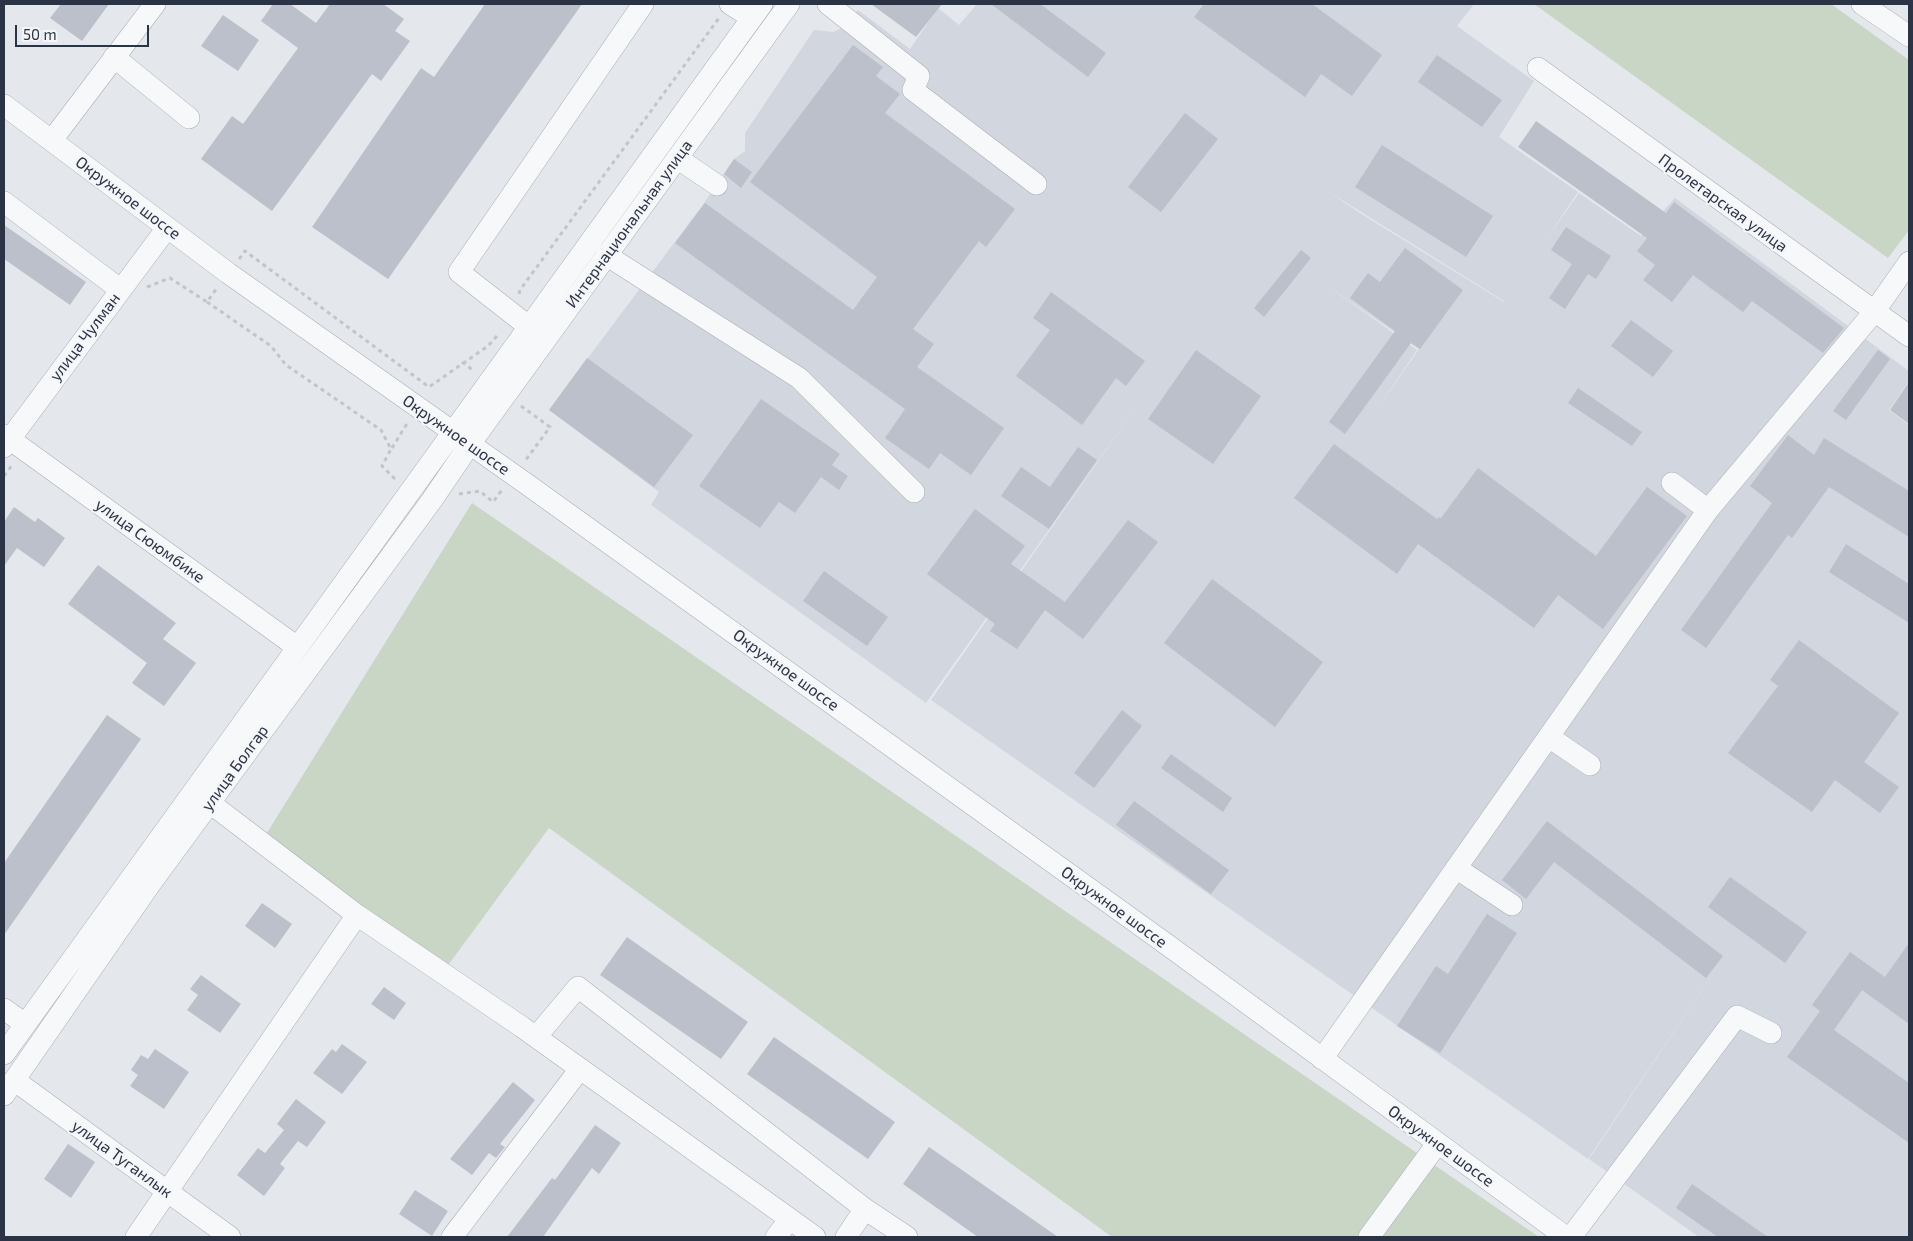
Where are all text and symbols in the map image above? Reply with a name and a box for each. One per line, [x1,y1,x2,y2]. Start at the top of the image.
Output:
scale bar [18,15,151,47]
text: 50 m [23,25,57,43]
street label: Интернациональная улица [562,136,696,312]
street label: Пролетарская улица [1655,150,1791,256]
street label: Окружное шоссе [72,152,184,244]
street label: улица Чулман [46,289,124,385]
street label: Окружное шоссе [399,391,513,479]
street label: улица Сююмбике [92,495,208,587]
street label: Окружное шоссе [729,625,843,715]
street label: улица Болгар [197,721,273,815]
street label: Окружное шоссе [1057,862,1171,952]
street label: Окружное шоссе [1384,1101,1498,1191]
street label: улица Туганлык [68,1116,176,1202]

